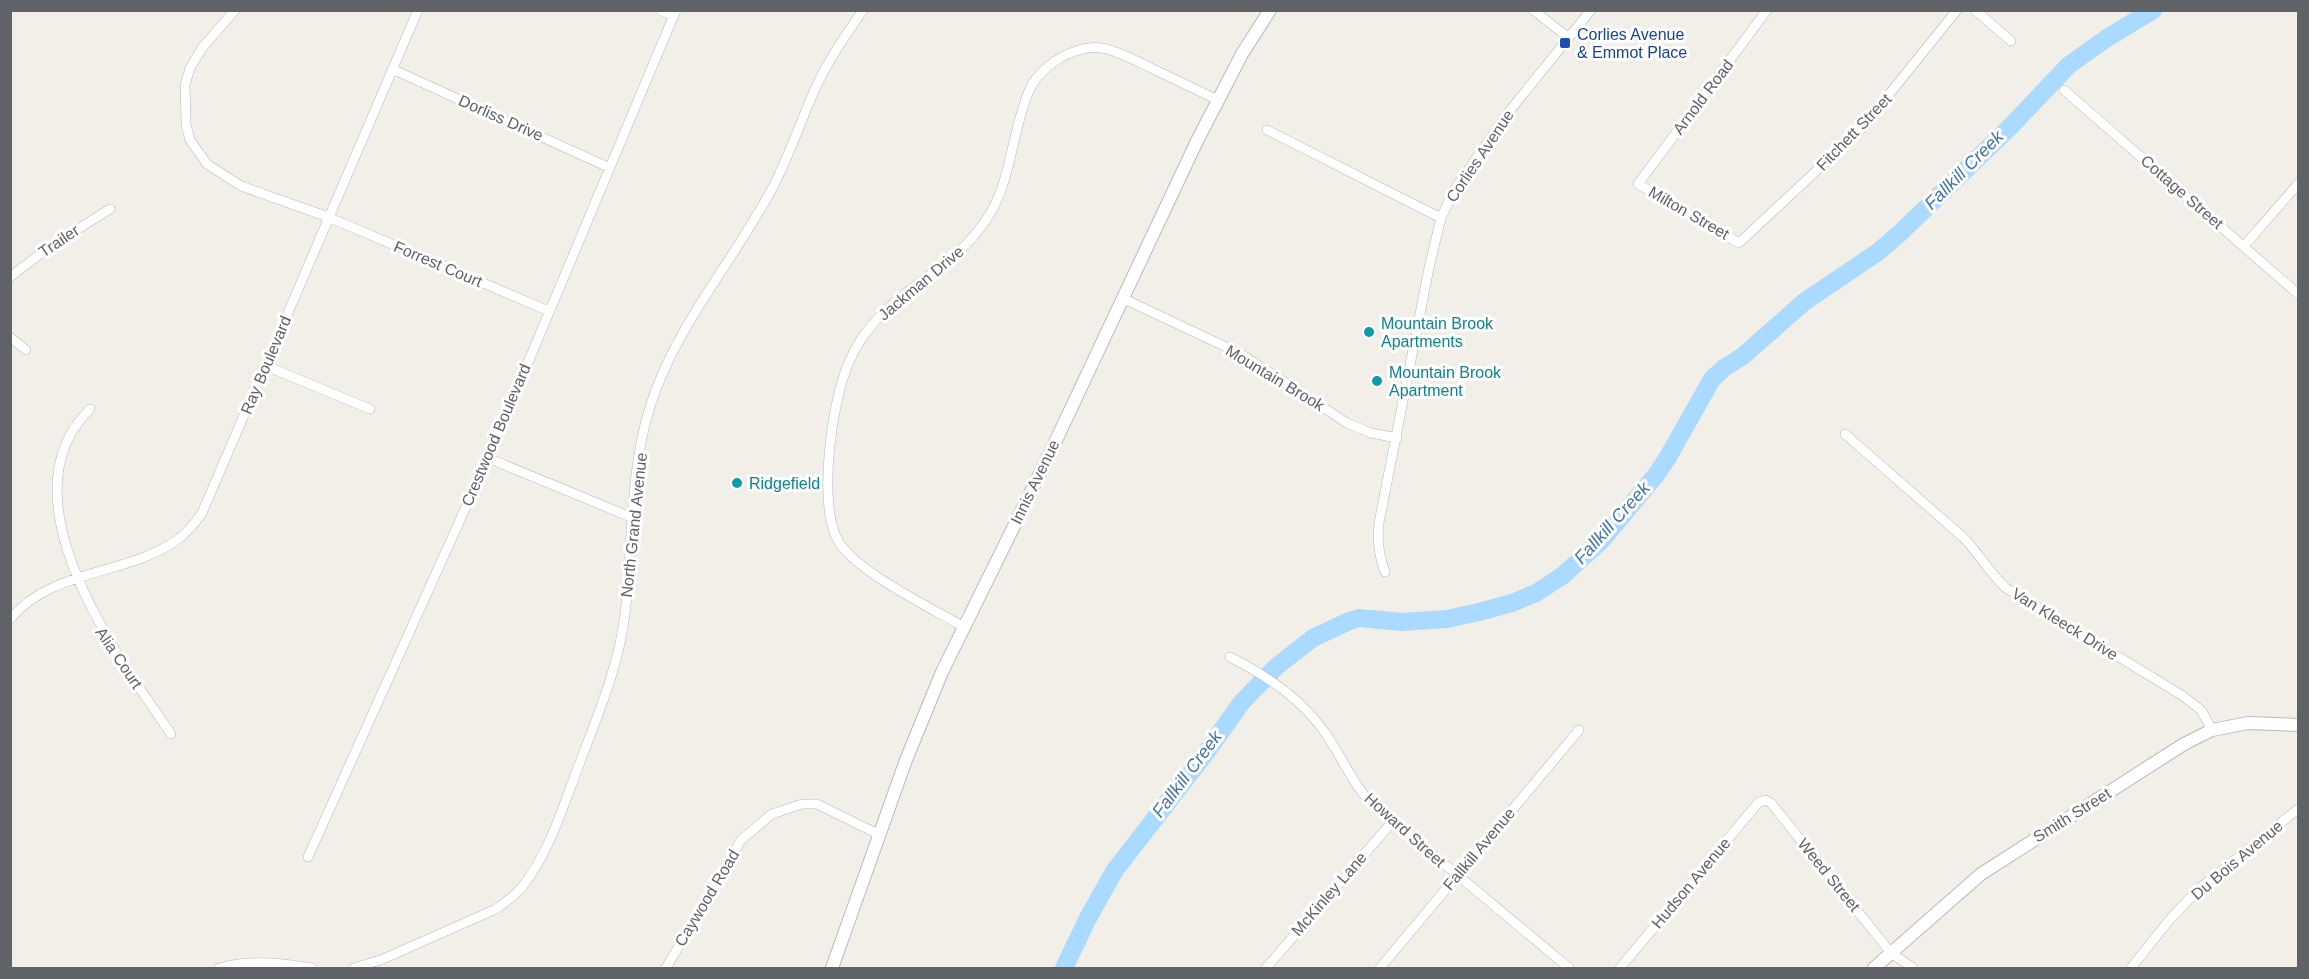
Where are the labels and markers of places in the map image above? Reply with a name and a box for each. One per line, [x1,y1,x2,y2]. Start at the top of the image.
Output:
place label: Corlies Avenue & Emmot Place [1577,26,1687,61]
marker: Corlies Avenue & Emmot Place [1558,36,1572,50]
place label: Mountain Brook Apartments [1381,315,1494,350]
marker: Mountain Brook Apartments [1362,325,1376,339]
place label: Mountain Brook Apartment [1389,364,1502,399]
marker: Mountain Brook Apartment [1370,374,1384,388]
place label: Ridgefield [749,475,820,492]
marker: Ridgefield [730,476,744,490]

